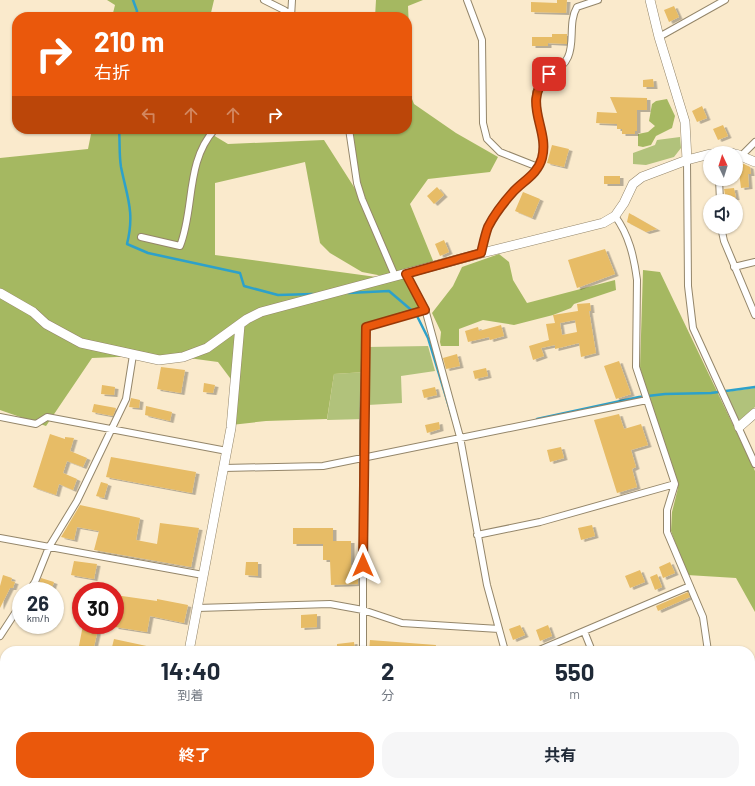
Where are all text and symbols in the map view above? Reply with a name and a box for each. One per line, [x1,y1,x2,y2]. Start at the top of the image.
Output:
text: 210 m [94,24,164,58]
icon: right [28,28,80,80]
pin [532,57,566,91]
text: 右折 [94,61,130,83]
icon: arrive [538,63,560,85]
icon: left [138,104,160,126]
icon: ahead [180,104,202,126]
icon: ahead [222,104,244,126]
icon: right [264,104,286,126]
north arrow [703,146,743,186]
map controls [703,146,743,234]
button: sound [703,194,743,234]
position arrow [342,544,384,586]
speed limit sign: 30 [72,582,124,634]
text: 26 [27,591,49,615]
text: km/h [27,612,49,624]
text: 14:40 [161,656,220,685]
text: 2 [381,656,394,685]
text: 550 [555,657,594,686]
text: m [569,686,580,702]
text: 到着 [177,687,203,703]
text: 分 [381,687,394,703]
button: 終了 [16,732,374,778]
button: 共有 [382,732,739,778]

